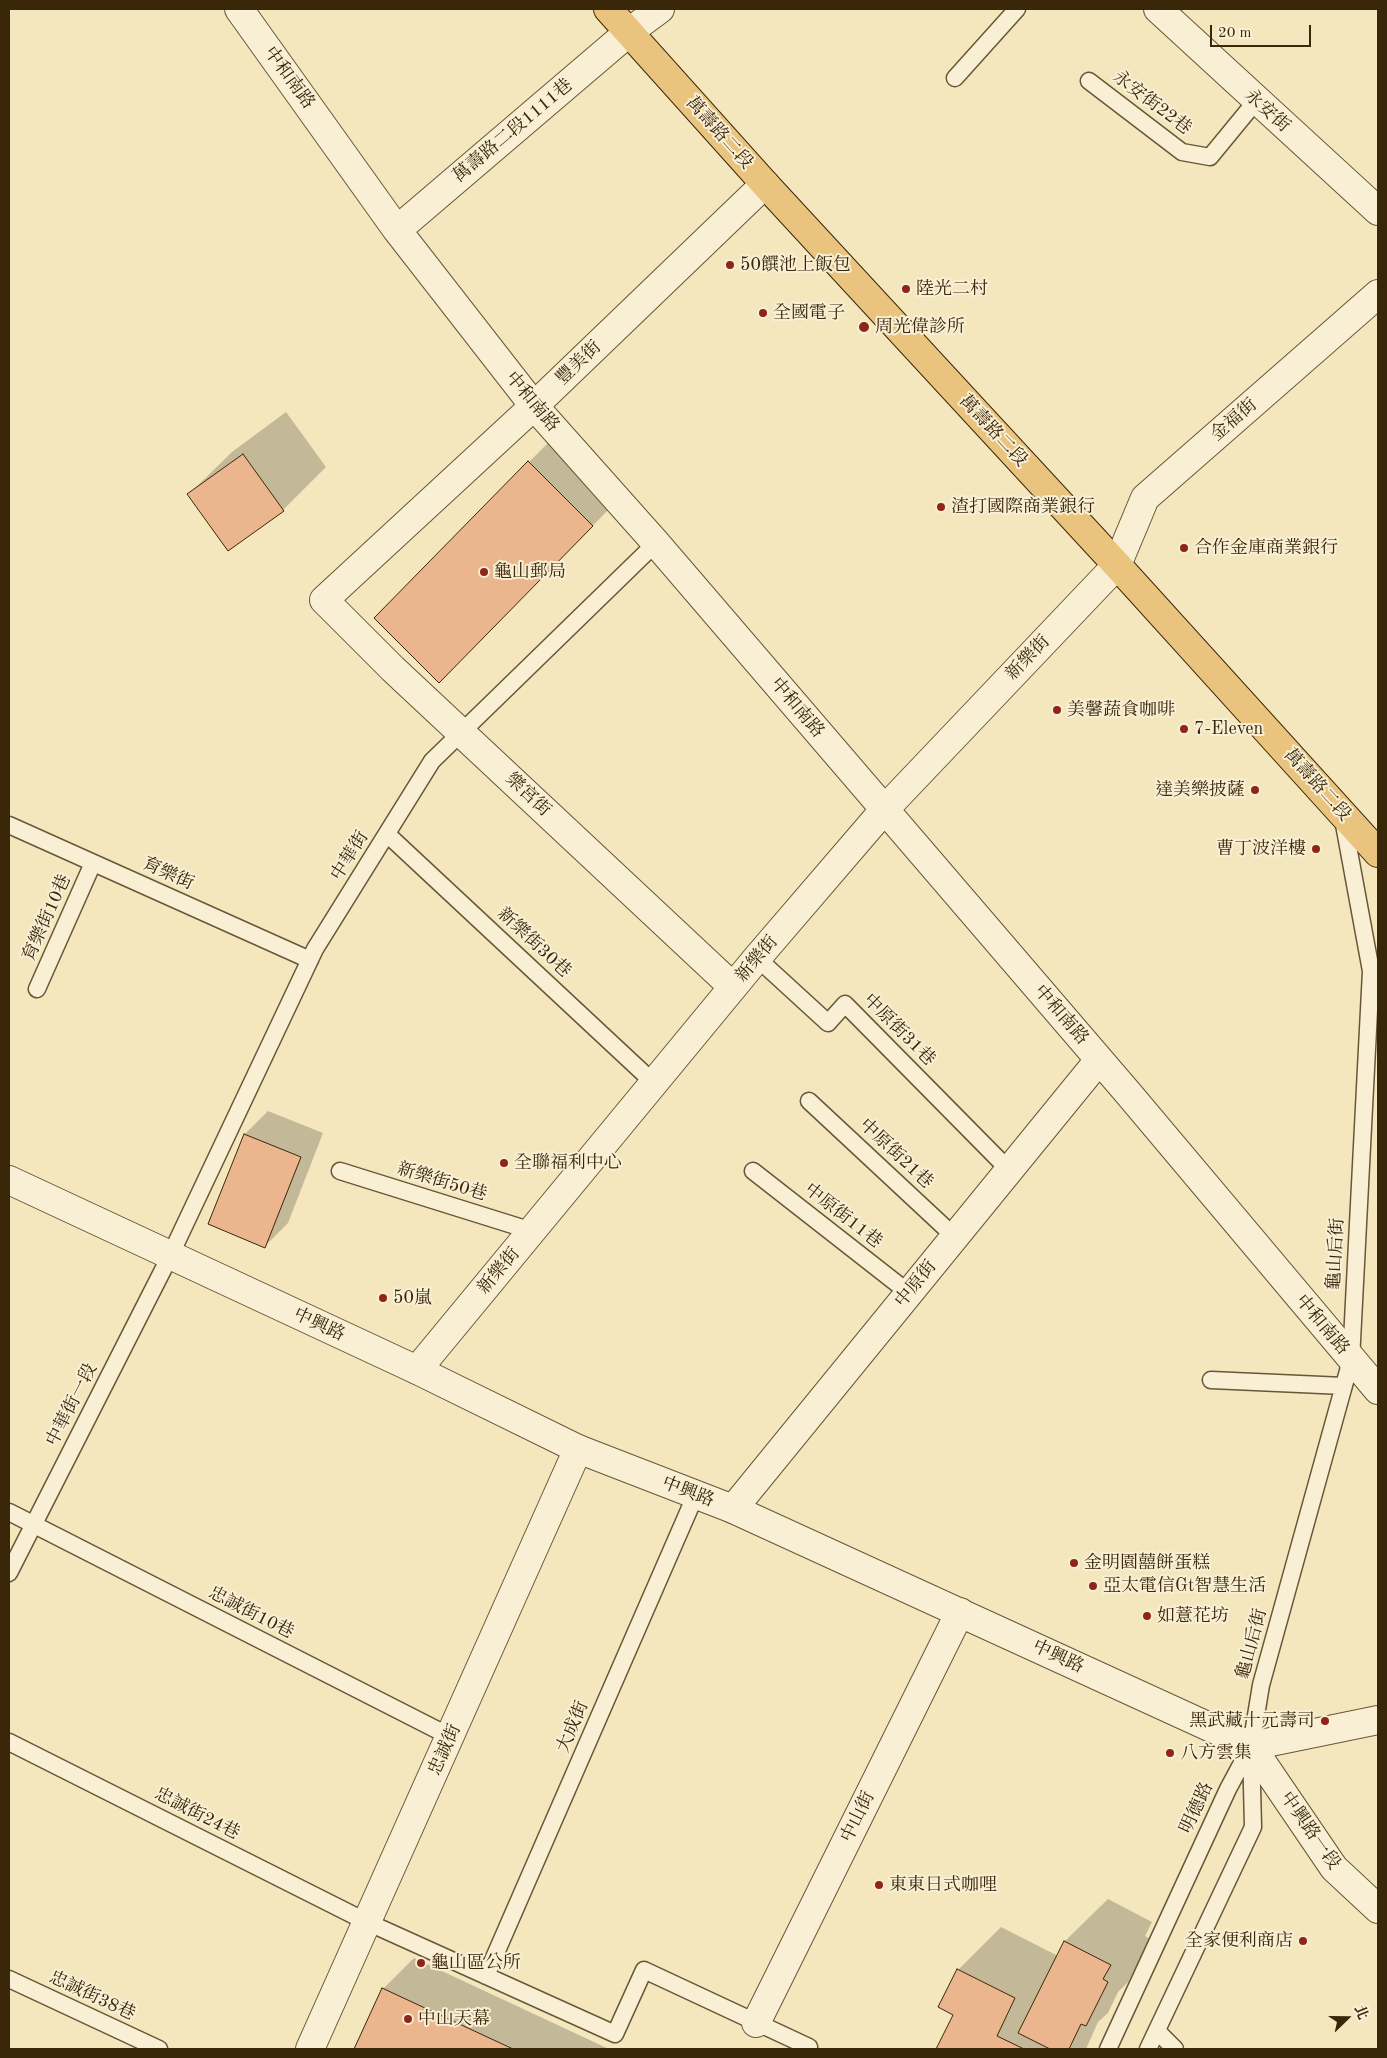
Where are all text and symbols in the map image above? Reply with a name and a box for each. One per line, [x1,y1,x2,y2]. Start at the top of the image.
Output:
scale bar [1212,15,1313,47]
text: 20 m [1218,26,1252,41]
street label: 中和南路 [259,43,319,113]
street label: 永安街22巷 [1108,66,1196,140]
street label: 萬壽路二段1111巷 [449,75,577,187]
street label: 永安街 [1240,85,1294,137]
street label: 萬壽路二段 [681,92,757,174]
place label: 50饌池上飯包 [740,254,851,276]
marker: 50饌池上飯包 [724,259,736,271]
place label: 陸光二村 [916,278,988,300]
marker: 陸光二村 [900,283,912,295]
place label: 全國電子 [773,302,845,324]
marker: 全國電子 [757,307,769,319]
place label: 周光偉診所 [875,316,965,338]
marker: 周光偉診所 [857,320,871,334]
street label: 豐美街 [552,336,606,390]
street label: 中和南路 [501,367,563,437]
street label: 萬壽路二段 [954,391,1032,471]
street label: 金福街 [1207,394,1261,446]
place label: 渣打國際商業銀行 [951,496,1095,518]
marker: 渣打國際商業銀行 [935,501,947,513]
place label: 合作金庫商業銀行 [1194,537,1338,559]
marker: 合作金庫商業銀行 [1178,542,1190,554]
place label: 龜山郵局 [494,561,566,583]
marker: 龜山郵局 [478,566,490,578]
street label: 新樂街 [1001,631,1055,685]
street label: 中和南路 [766,673,828,743]
place label: 美馨蔬食咖啡 [1067,699,1175,721]
marker: 美馨蔬食咖啡 [1051,704,1063,716]
place label: 7-Eleven [1194,718,1263,740]
marker: 7-Eleven [1178,723,1190,735]
street label: 萬壽路二段 [1279,744,1355,826]
street label: 樂宮街 [501,769,555,821]
place label: 達美樂披薩 [1155,779,1245,801]
marker: 達美樂披薩 [1249,784,1261,796]
street label: 中華街 [327,827,373,885]
place label: 曹丁波洋樓 [1216,838,1306,860]
marker: 曹丁波洋樓 [1310,843,1322,855]
street label: 育樂街 [139,853,197,895]
street label: 育樂街10巷 [18,871,76,965]
street label: 新樂街30巷 [493,903,575,983]
street label: 新樂街 [731,931,783,987]
street label: 中和南路 [1029,981,1093,1049]
street label: 中原街31巷 [859,990,939,1070]
street label: 中原街21巷 [855,1114,937,1194]
place label: 全聯福利中心 [514,1152,622,1174]
marker: 全聯福利中心 [498,1157,510,1169]
street label: 新樂街50巷 [394,1158,490,1206]
street label: 中原街11巷 [800,1179,886,1253]
street label: 龜山后街 [1323,1217,1349,1291]
street label: 新樂街 [473,1243,525,1299]
street label: 中原街 [891,1256,941,1312]
place label: 50嵐 [393,1287,432,1309]
street label: 中和南路 [1291,1290,1353,1360]
marker: 50嵐 [377,1292,389,1304]
street label: 中興路 [290,1304,348,1346]
street label: 中華街一段 [42,1360,102,1450]
street label: 中興路 [659,1472,717,1512]
place label: 金明園囍餅蛋糕 [1084,1552,1210,1574]
marker: 金明園囍餅蛋糕 [1068,1557,1080,1569]
place label: 亞太電信Gt智慧生活 [1103,1575,1266,1597]
marker: 亞太電信Gt智慧生活 [1087,1580,1099,1592]
street label: 忠誠街10巷 [205,1582,297,1644]
place label: 如薏花坊 [1157,1605,1229,1627]
street label: 龜山后街 [1232,1606,1272,1682]
marker: 如薏花坊 [1141,1610,1153,1622]
street label: 中興路 [1029,1636,1087,1678]
street label: 大成街 [553,1698,593,1756]
place label: 黑武藏十元壽司 [1189,1710,1315,1732]
marker: 黑武藏十元壽司 [1319,1715,1331,1727]
street label: 忠誠街 [424,1721,466,1779]
place label: 八方雲集 [1180,1742,1252,1764]
marker: 八方雲集 [1164,1747,1176,1759]
street label: 明德路 [1176,1779,1218,1837]
street label: 忠誠街24巷 [151,1783,243,1845]
street label: 中山街 [836,1788,880,1846]
street label: 中興路一段 [1275,1788,1345,1874]
place label: 東東日式咖哩 [889,1874,997,1896]
marker: 東東日式咖哩 [873,1879,885,1891]
place label: 全家便利商店 [1185,1930,1293,1952]
marker: 全家便利商店 [1297,1935,1309,1947]
place label: 龜山區公所 [431,1952,521,1974]
marker: 龜山區公所 [415,1957,427,1969]
street label: 忠誠街38巷 [45,1967,139,2025]
north arrow [1322,1993,1372,2043]
text: 北 [1352,2003,1370,2021]
place label: 中山天幕 [418,2008,490,2030]
marker: 中山天幕 [402,2013,414,2025]

